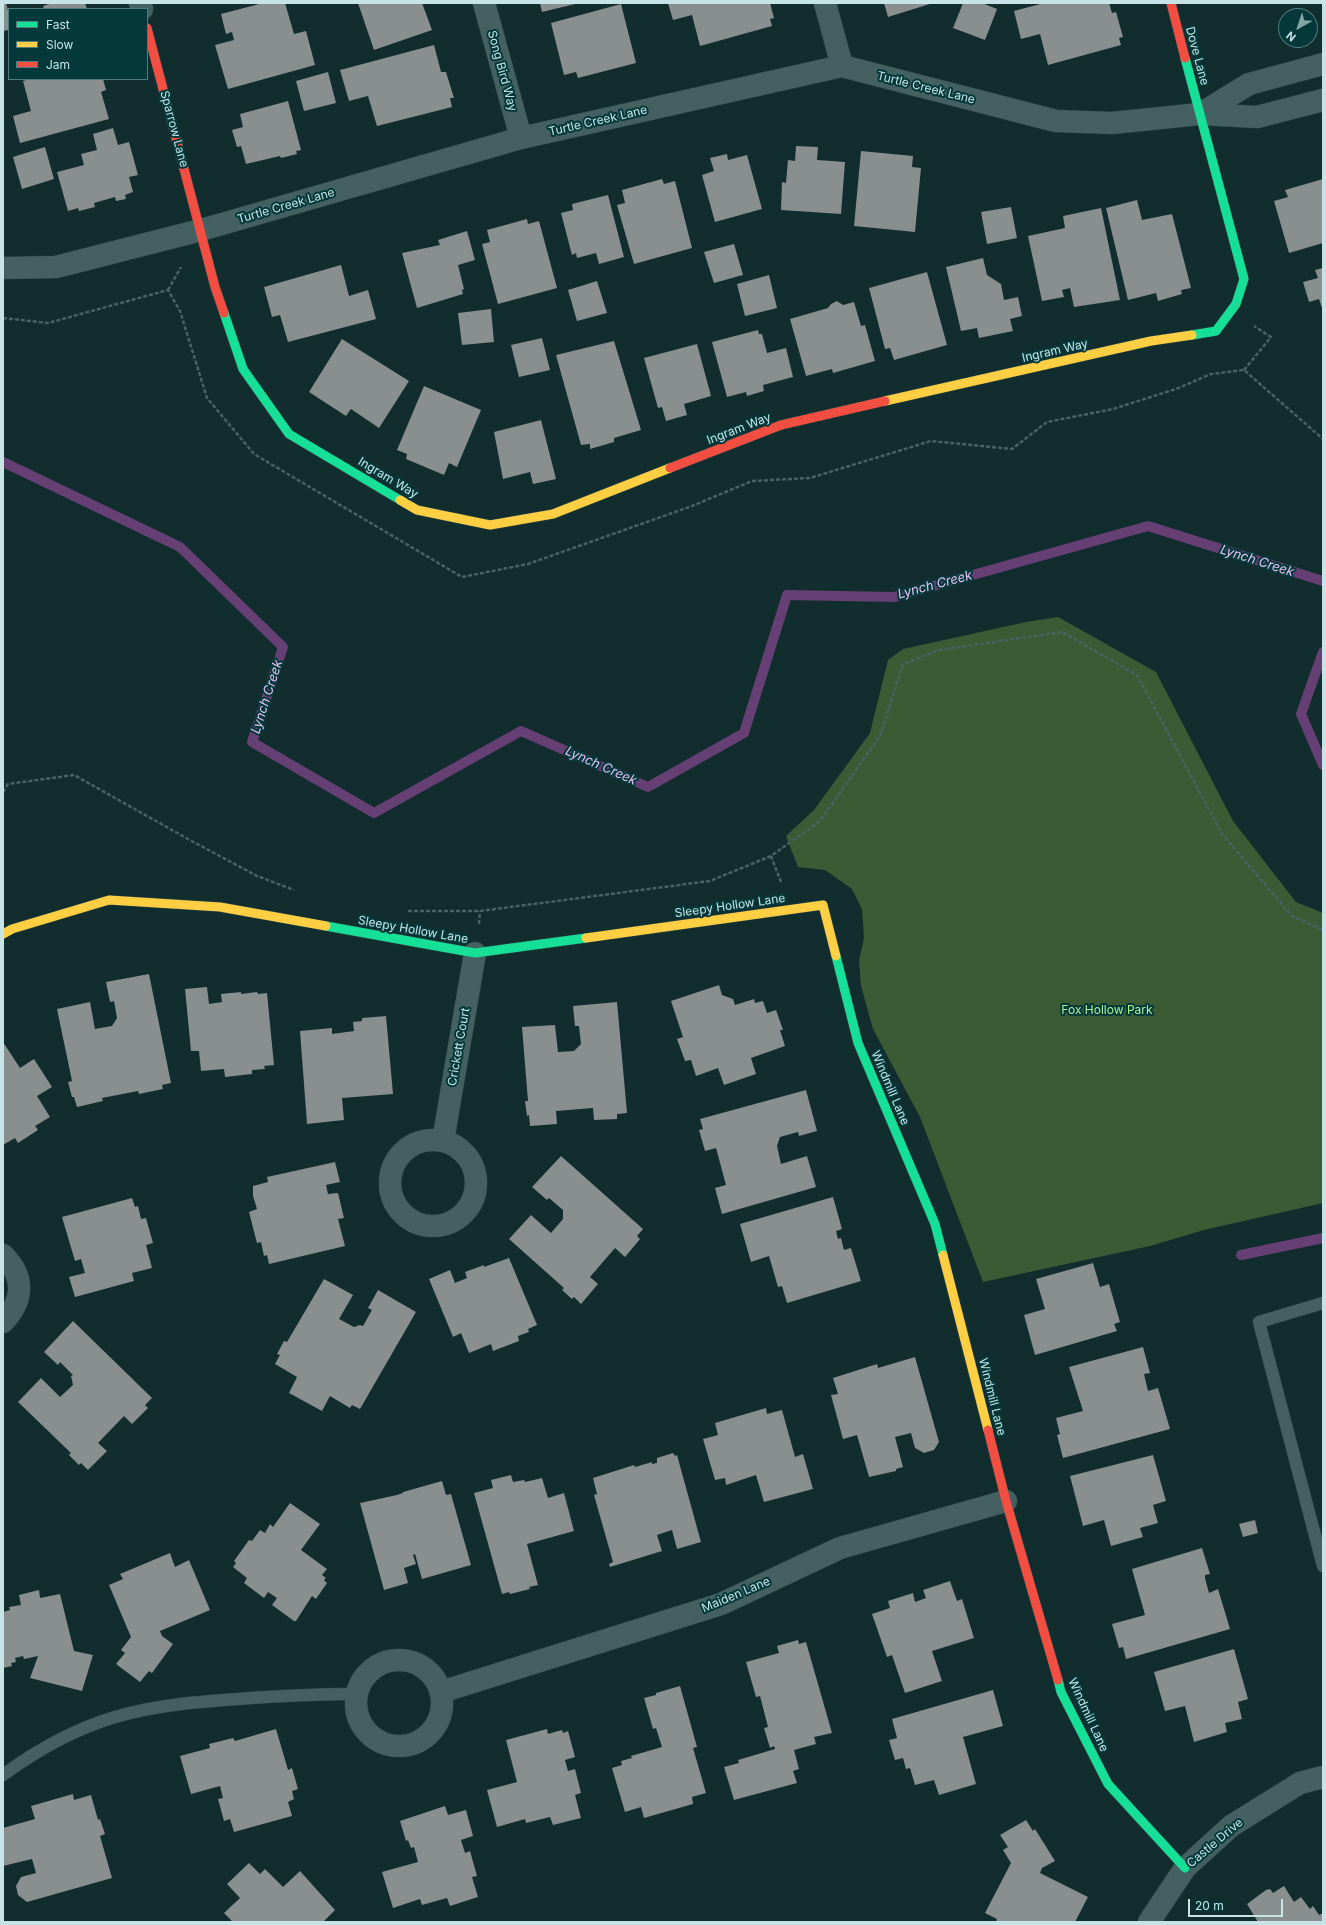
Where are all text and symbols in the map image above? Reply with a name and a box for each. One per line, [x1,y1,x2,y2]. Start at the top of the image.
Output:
legend [8,8,148,80]
north arrow [1278,8,1318,48]
text: Fast [46,17,70,32]
street label: Dove Lane [1182,25,1212,87]
text: N [1283,28,1299,45]
street label: Song Bird Way [484,29,520,113]
text: Slow [46,37,73,52]
text: Jam [46,57,70,72]
street label: Turtle Creek Lane [875,69,977,107]
street label: Sparrow Lane [157,89,191,169]
street label: Turtle Creek Lane [547,103,649,139]
street label: Turtle Creek Lane [236,185,336,227]
street label: Ingram Way [1021,336,1089,366]
street label: Ingram Way [705,410,773,448]
street label: Ingram Way [355,454,421,502]
water label: Lynch Creek [1218,542,1296,580]
water label: Lynch Creek [896,568,974,602]
water label: Lynch Creek [248,658,286,736]
water label: Lynch Creek [563,743,639,789]
street label: Sleepy Hollow Lane [674,891,786,921]
street label: Sleepy Hollow Lane [357,913,469,947]
park label: Fox Hollow Park [1061,1003,1153,1017]
street label: Crickett Court [445,1007,473,1087]
street label: Windmill Lane [868,1049,912,1127]
street label: Windmill Lane [975,1357,1009,1437]
street label: Maiden Lane [700,1574,772,1616]
street label: Windmill Lane [1065,1676,1111,1754]
street label: Castle Drive [1184,1815,1246,1871]
scale bar [1190,1891,1285,1917]
text: 20 m [1195,1898,1224,1913]

